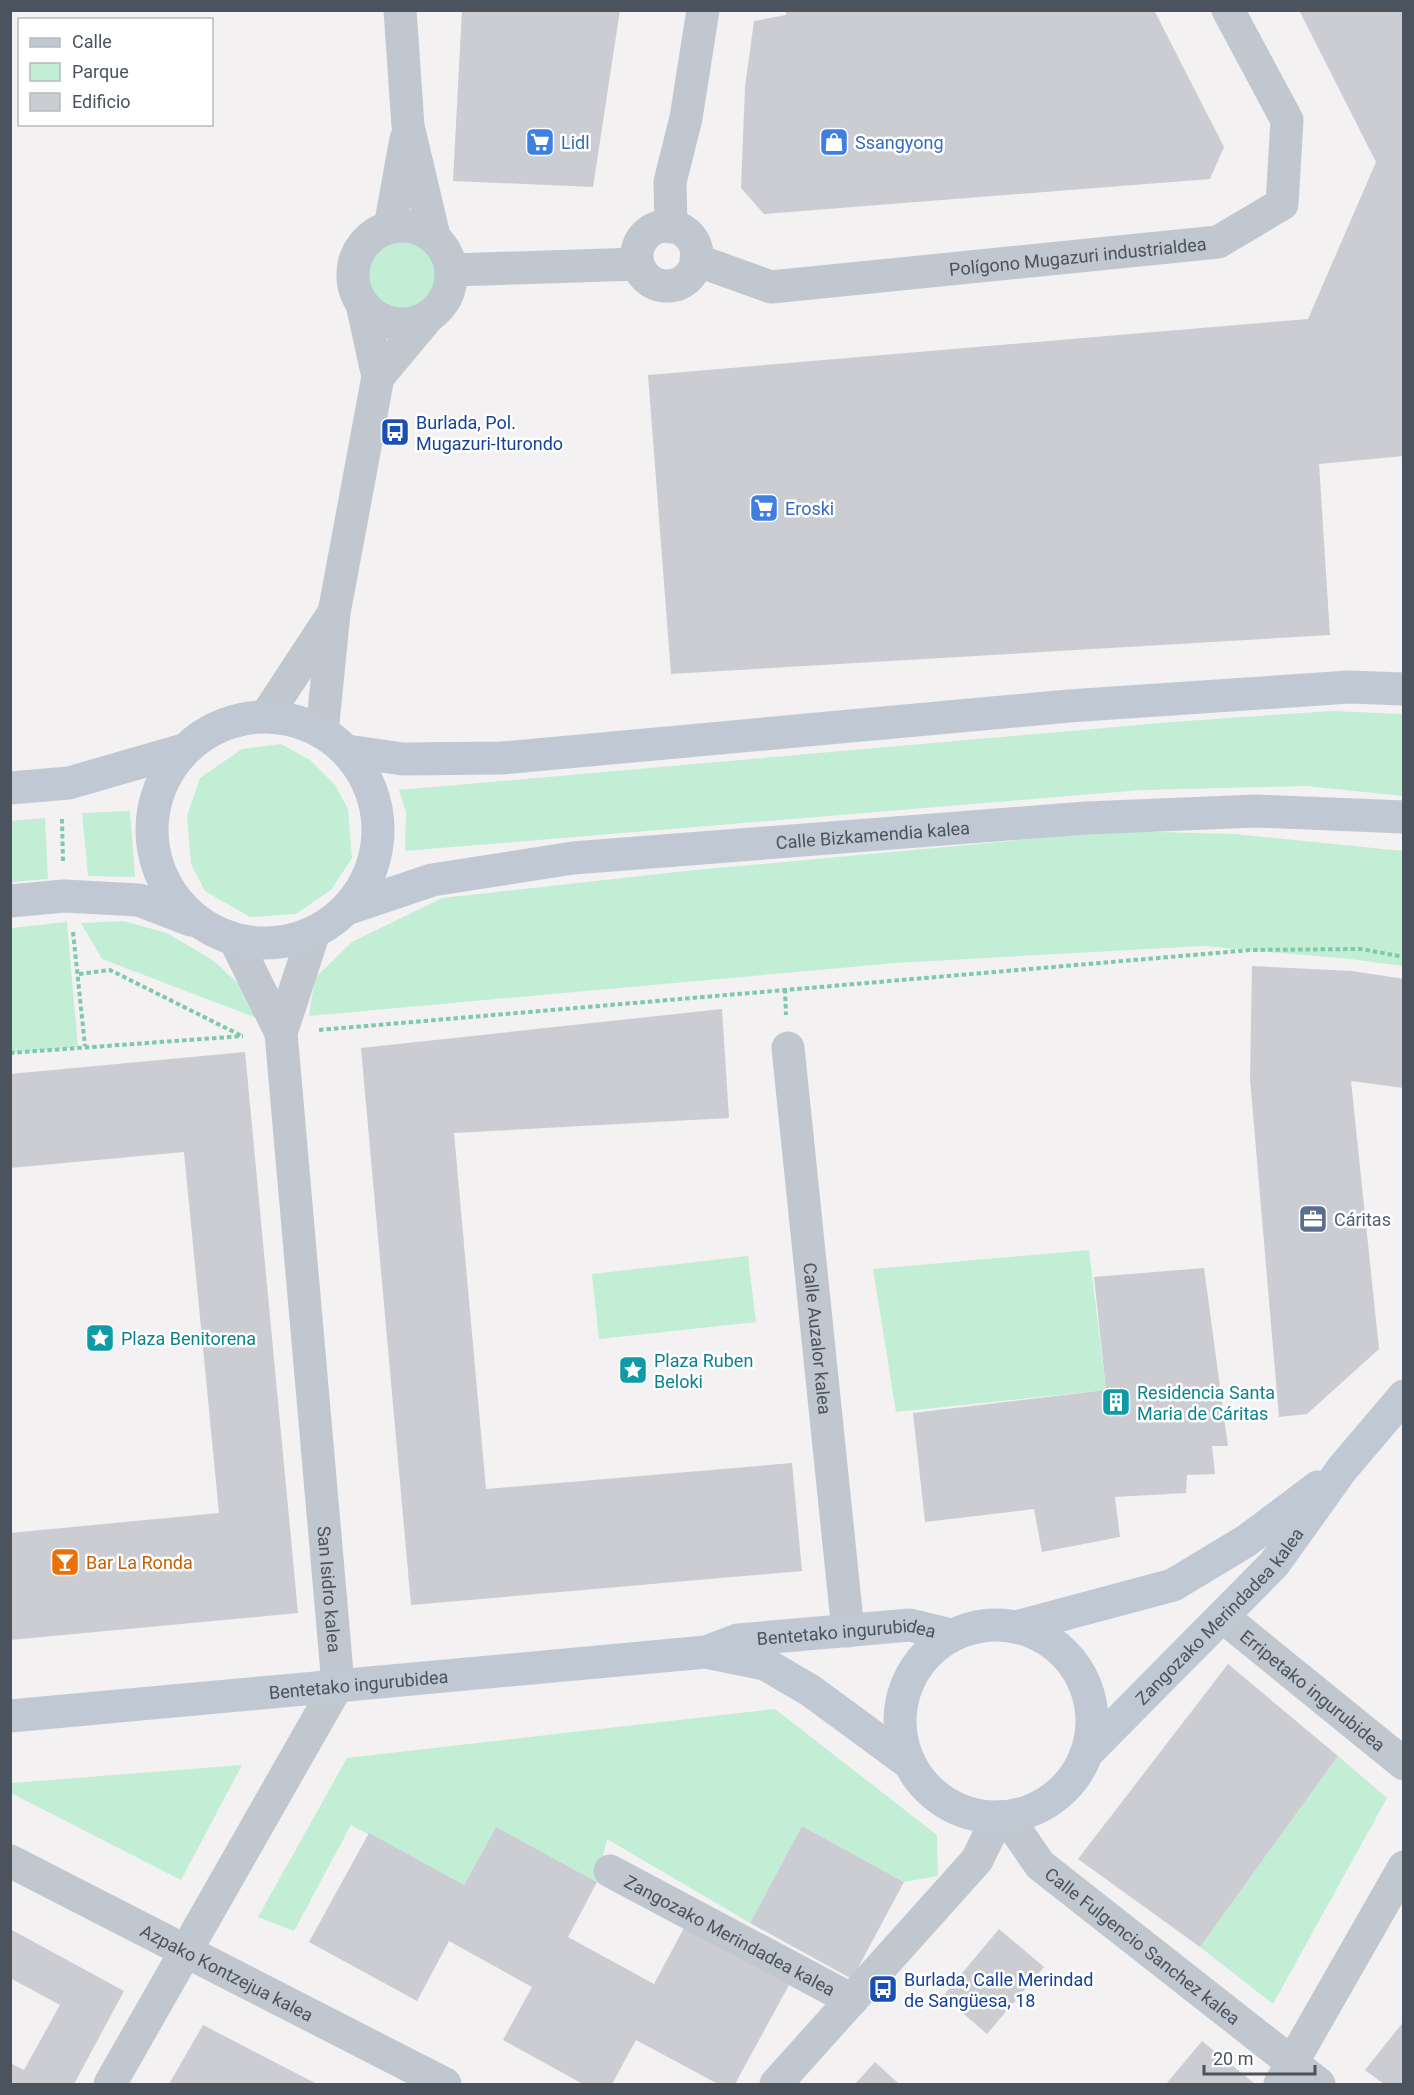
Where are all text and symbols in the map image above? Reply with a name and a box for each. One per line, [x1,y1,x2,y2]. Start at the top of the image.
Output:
legend [18,18,213,126]
text: Calle [72,31,112,52]
text: Parque [72,61,129,82]
text: Edificio [72,91,131,112]
supermarket icon: Lidl [524,126,556,158]
shop icon: Ssangyong [818,126,850,158]
place label: Lidl [561,132,590,153]
place label: Ssangyong [855,132,944,153]
street label: Polígono Mugazuri industrialdea [948,233,1207,280]
place label: Burlada, Pol. Mugazuri-Iturondo [416,412,563,454]
bus stop icon: Burlada, Pol. Mugazuri-Iturondo [379,416,411,448]
supermarket icon: Eroski [748,492,780,524]
place label: Eroski [785,498,834,519]
street label: Calle Bizkamendia kalea [775,817,971,853]
office icon: Cáritas [1297,1203,1329,1235]
place label: Cáritas [1334,1209,1391,1230]
street label: Calle Auzalor kalea [800,1262,836,1415]
place icon: Plaza Benitorena [84,1322,116,1354]
place label: Plaza Benitorena [121,1328,256,1349]
place label: Plaza Ruben Beloki [654,1350,753,1392]
place icon: Plaza Ruben Beloki [617,1354,649,1386]
place label: Residencia Santa Maria de Cáritas [1137,1382,1275,1424]
building icon: Residencia Santa Maria de Cáritas [1100,1386,1132,1418]
street label: Zangozako Merindadea kalea [1131,1523,1307,1709]
street label: San Isidro kalea [314,1525,346,1653]
bar icon: Bar La Ronda [49,1546,81,1578]
place label: Bar La Ronda [86,1552,193,1573]
street label: Bentetako ingurubidea [756,1614,938,1649]
street label: Erripetako ingurubidea [1236,1625,1390,1755]
street label: Bentetako ingurubidea [268,1665,449,1703]
street label: Calle Fulgencio Sanchez kalea [1041,1863,1244,2029]
street label: Zangozako Merindadea kalea [621,1870,839,2000]
street label: Azpako Kontzejua kalea [137,1919,317,2025]
place label: Burlada, Calle Merindad de Sangüesa, 18 [904,1969,1093,2011]
bus stop icon: Burlada, Calle Merindad de Sangüesa, 18 [867,1973,899,2005]
scale bar [1204,2038,1315,2076]
text: 20 m [1213,2048,1253,2069]

